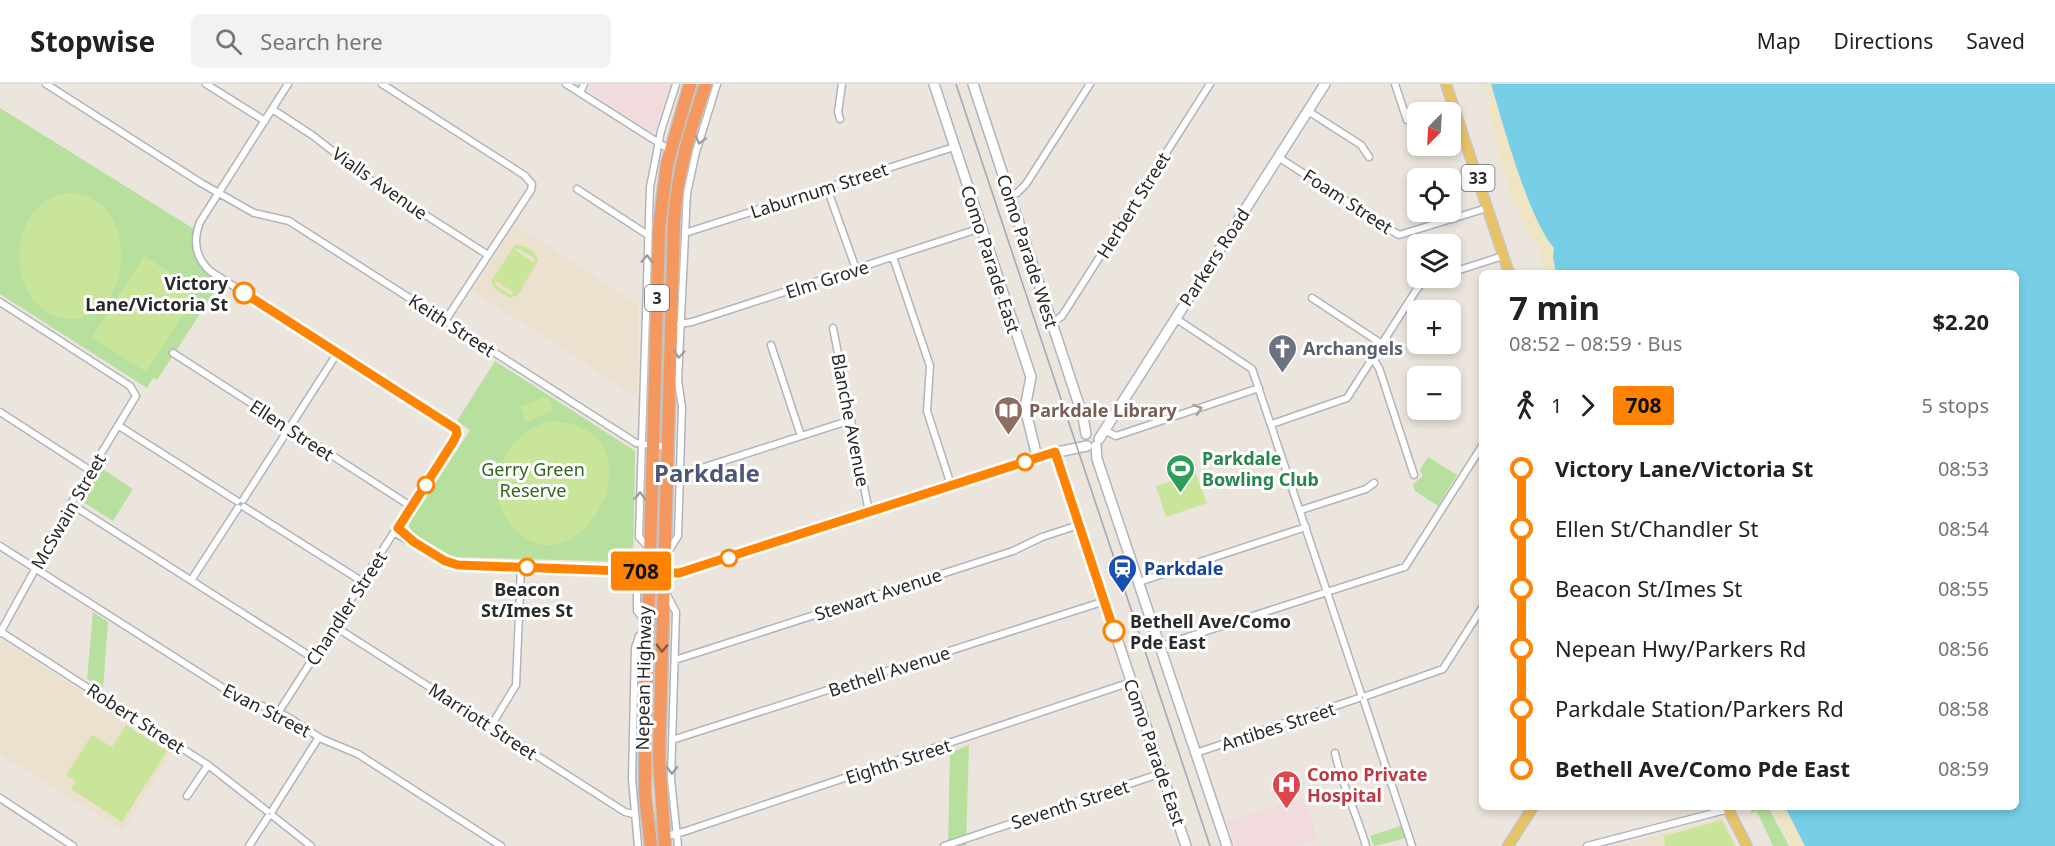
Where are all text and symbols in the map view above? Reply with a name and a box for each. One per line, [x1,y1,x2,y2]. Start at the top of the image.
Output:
search box [191,14,611,68]
text: Stopwise [30,22,155,60]
icon: search [212,25,245,58]
text: Search here [260,26,383,56]
text: Map [1757,27,1801,55]
text: Directions [1834,27,1933,55]
text: Saved [1966,27,2025,55]
north arrow [1407,102,1461,156]
map controls [1407,102,1461,420]
one-way arrow [695,134,707,145]
street label: Vialls Avenue [328,141,432,225]
street label: Herbert Street [1091,147,1176,263]
street label: Laburnum Street [747,156,891,224]
street label: Foam Street [1299,163,1398,239]
road number: 33 [1462,165,1494,191]
button: locate [1407,168,1461,222]
street label: Como Parade West [992,171,1064,331]
street label: Como Parade East [956,182,1026,336]
street label: Parkers Road [1173,203,1255,311]
button: layers [1407,234,1461,288]
street label: Elm Grove [782,254,872,304]
one-way arrow [641,255,654,264]
place label: Victory Lane/Victoria St [85,271,229,316]
marker: Victory Lane/Victoria St [233,282,255,304]
road number: 3 [645,285,669,311]
text: 7 min [1509,285,1600,330]
street label: Keith Street [404,288,500,362]
button: + [1407,300,1461,354]
text: $2.20 [1932,306,1989,336]
text: 08:52 – 08:59 · Bus [1509,330,1682,357]
church icon: Archangels [1266,332,1298,374]
place label: Archangels [1303,336,1403,360]
one-way arrow [673,350,686,359]
street label: Blanche Avenue [826,351,876,489]
button: − [1407,366,1461,420]
icon: walk [1509,389,1542,422]
icon: forward [1571,389,1604,422]
text: 708 [1625,391,1662,419]
text: 1 [1551,392,1562,419]
text: 5 stops [1922,392,1989,419]
street label: Ellen Street [245,394,339,466]
library icon: Parkdale Library [992,394,1024,436]
place label: Parkdale Library [1029,398,1177,422]
one-way arrow [1193,403,1203,416]
place label: Parkdale Bowling Club [1202,446,1319,491]
street label: McSwain Street [25,448,111,573]
sports icon: Parkdale Bowling Club [1165,452,1197,494]
unlabelled marker [1016,453,1034,471]
text: Victory Lane/Victoria St [1555,453,1813,483]
text: 08:53 [1938,455,1989,482]
district label: Parkdale [654,456,760,489]
park label: Gerry Green Reserve [481,457,585,502]
unlabelled marker [417,476,435,494]
one-way arrow [634,491,646,500]
text: Ellen St/Chandler St [1555,513,1758,543]
text: 08:54 [1938,515,1989,542]
street label: Chandler Street [300,546,392,670]
unlabelled marker [720,549,738,567]
line badge: 708 [606,552,676,590]
station icon: Parkdale [1107,552,1139,594]
place label: Parkdale [1144,556,1223,580]
text: 708 [623,557,659,585]
marker: Beacon St/Imes St [518,558,536,576]
street label: Stewart Avenue [811,562,945,626]
text: Beacon St/Imes St [1555,573,1742,603]
text: 08:55 [1938,575,1989,602]
place label: Beacon St/Imes St [481,577,573,622]
street label: Nepean Highway [630,605,656,750]
place label: Bethell Ave/Como Pde East [1130,609,1291,654]
marker: Bethell Ave/Como Pde East [1103,620,1125,642]
text: Nepean Hwy/Parkers Rd [1555,633,1806,663]
text: 08:56 [1938,635,1989,662]
street label: Bethell Avenue [825,640,953,702]
one-way arrow [656,643,668,652]
street label: Como Parade East [1119,675,1192,829]
street label: Robert Street [82,677,190,759]
street label: Marriott Street [424,677,542,765]
street label: Evan Street [219,678,315,743]
text: Parkdale Station/Parkers Rd [1555,693,1844,723]
text: 08:58 [1938,695,1989,722]
street label: Antibes Street [1218,696,1339,756]
street label: Eighth Street [842,733,954,789]
text: Bethell Ave/Como Pde East [1555,753,1850,783]
text: 08:59 [1938,755,1989,782]
place label: Como Private Hospital [1307,762,1428,807]
one-way arrow [665,766,678,775]
hospital icon: Como Private Hospital [1270,768,1302,810]
street label: Seventh Street [1008,773,1133,834]

